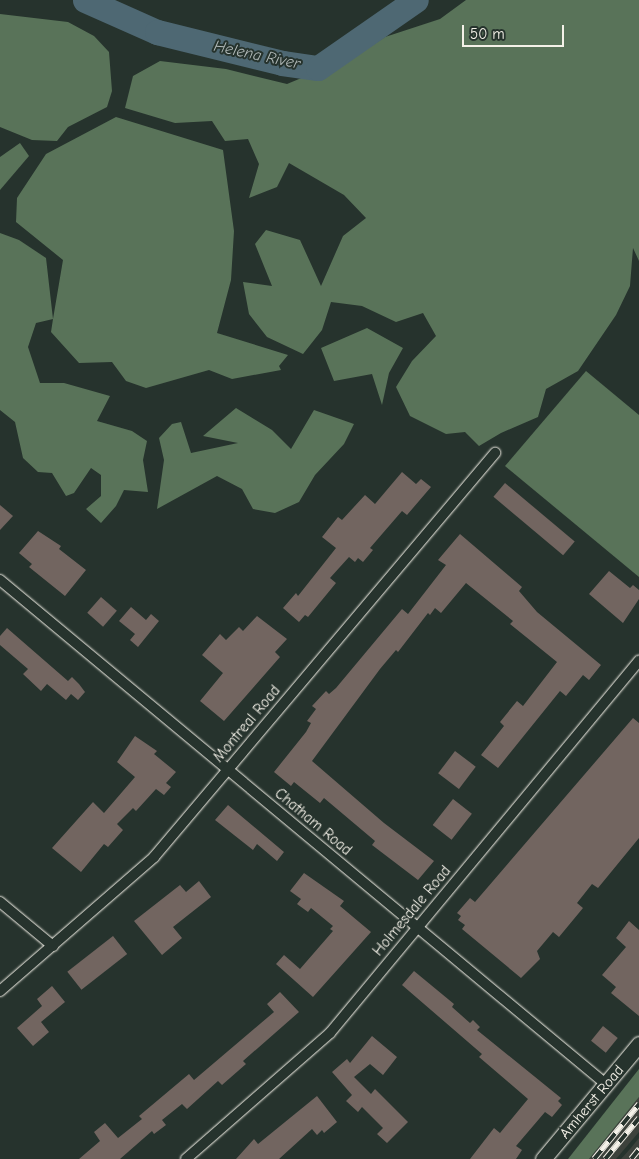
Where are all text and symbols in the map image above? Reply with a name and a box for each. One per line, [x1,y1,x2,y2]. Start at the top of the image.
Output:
scale bar [464,15,566,47]
text: 50 m [470,25,505,43]
water label: Helena River [212,36,302,74]
street label: Montreal Road [210,682,284,766]
street label: Chatham Road [271,785,355,859]
street label: Holmesdale Road [369,862,455,960]
street label: Amherst Road [556,1062,628,1142]

